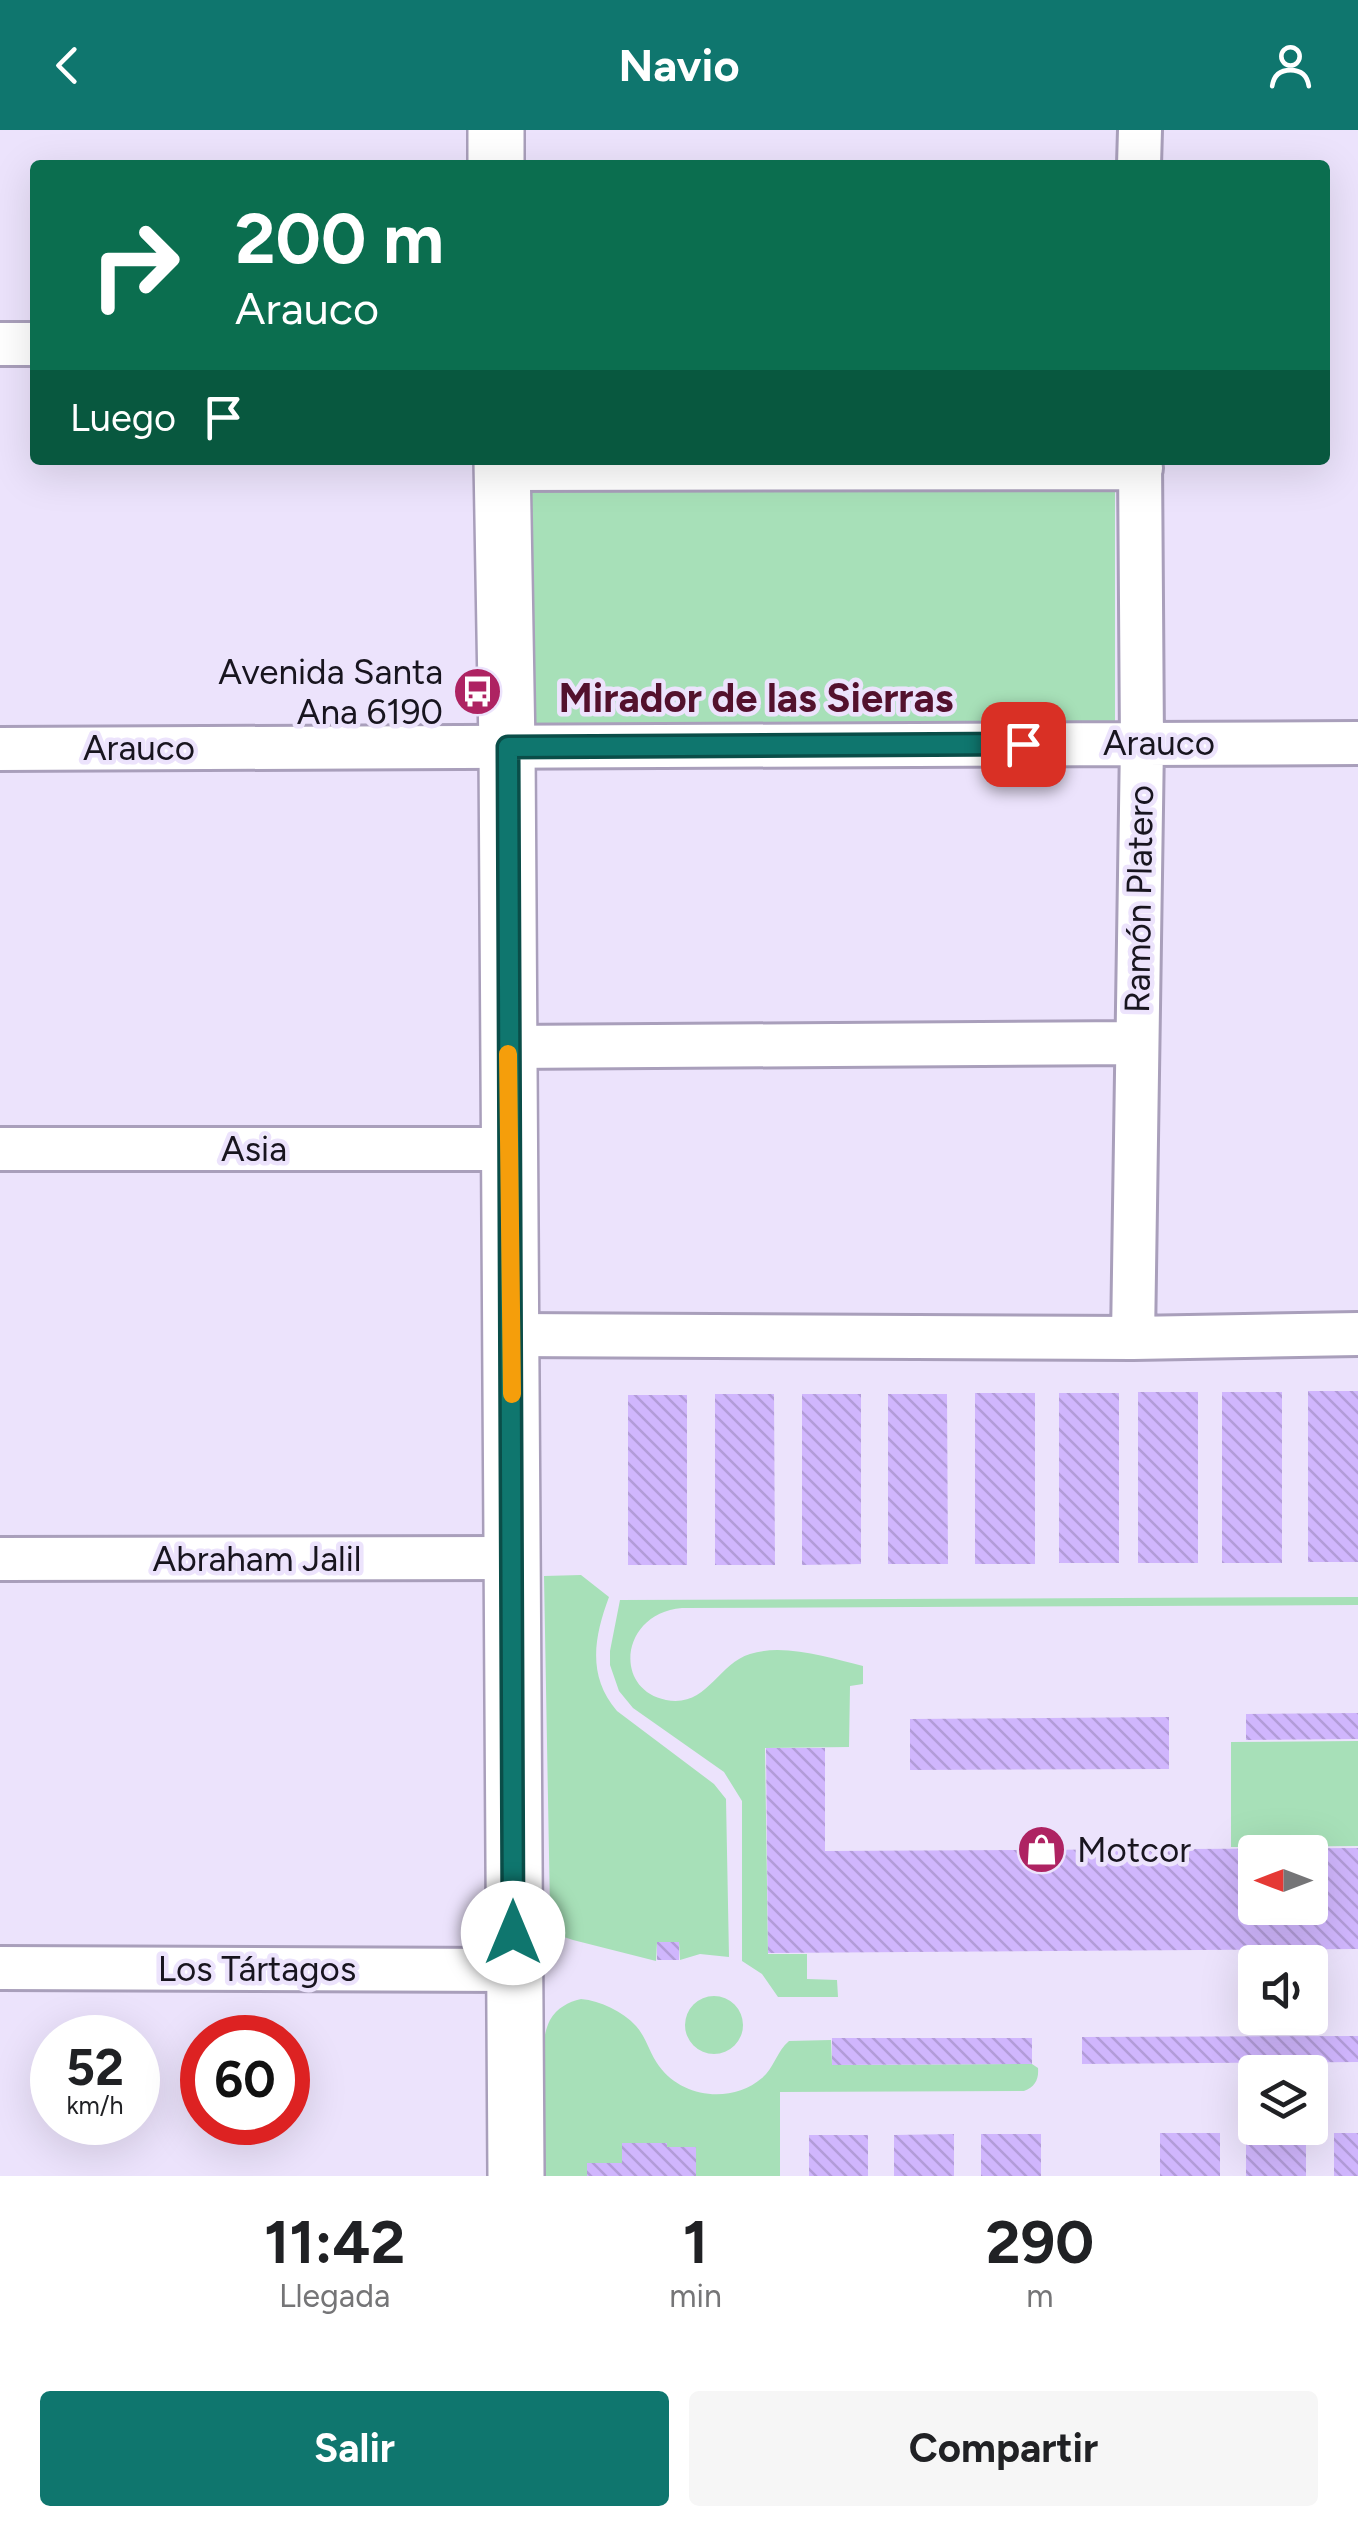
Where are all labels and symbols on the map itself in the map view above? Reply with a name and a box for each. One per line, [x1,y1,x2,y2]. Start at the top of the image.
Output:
place label: Avenida Santa Ana 6190 [218,651,443,733]
bus stop icon: Avenida Santa Ana 6190 [452,666,504,718]
district label: Mirador de las Sierras [559,674,953,722]
pin [981,702,1066,787]
street label: Arauco [1103,722,1215,764]
street label: Arauco [83,727,195,769]
street label: Ramón Platero [1116,785,1162,1013]
street label: Asia [221,1128,287,1170]
street label: Abraham Jalil [152,1538,362,1580]
shop icon: Motcor [1016,1824,1068,1876]
place label: Motcor [1077,1829,1191,1871]
north arrow [1238,1835,1328,1925]
position arrow [461,1881,565,1985]
street label: Los Tártagos [158,1948,356,1990]
speed limit sign: 60 [180,2015,310,2145]

